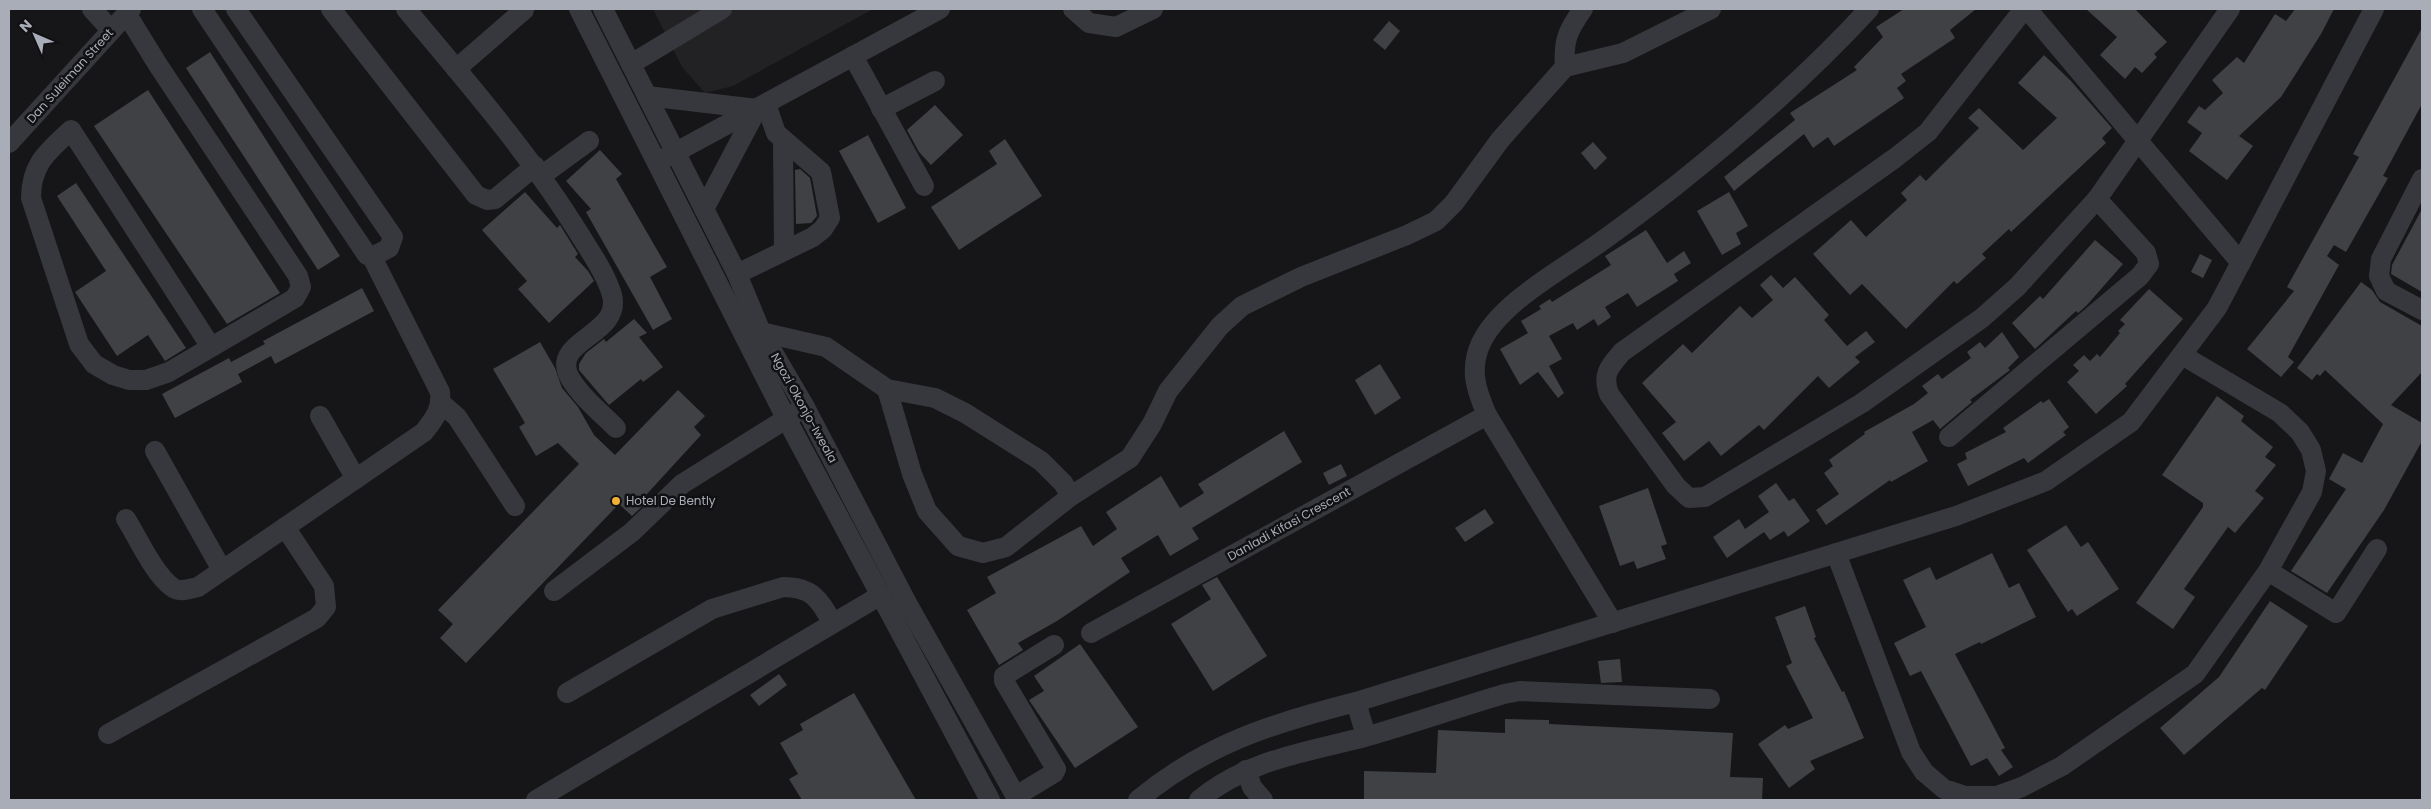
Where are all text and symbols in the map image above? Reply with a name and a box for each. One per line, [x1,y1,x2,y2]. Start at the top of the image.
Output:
north arrow [10,10,60,60]
text: N [15,15,37,37]
street label: Dan Suleiman Street [22,25,117,127]
street label: Ngozi Okonjo-Iweala [767,350,842,466]
street label: Danladi Kifasi Crescent [1224,483,1353,565]
place label: Hotel De Bently [626,492,716,509]
marker: Hotel De Bently [610,495,622,507]

